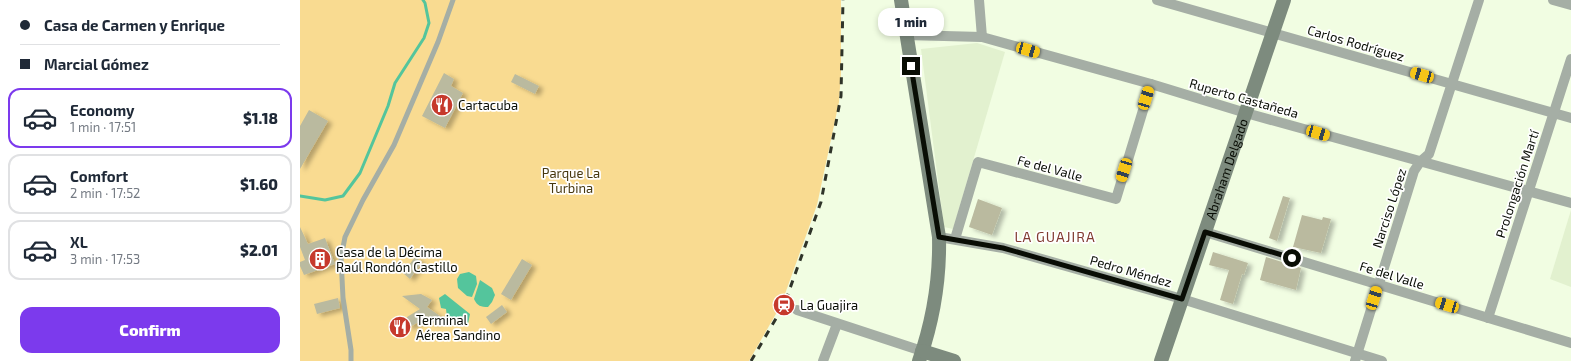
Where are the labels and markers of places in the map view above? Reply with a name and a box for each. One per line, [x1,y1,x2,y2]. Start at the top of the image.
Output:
restaurant icon: Cartacuba [429,92,455,118]
place label: Cartacuba [458,97,518,113]
place label: Casa de la Décima Raúl Rondón Castillo [336,244,458,275]
building icon: Casa de la Décima Raúl Rondón Castillo [307,246,333,272]
station icon: La Guajira [771,292,797,318]
place label: La Guajira [800,297,858,313]
place label: Terminal Aérea Sandino [416,312,501,343]
restaurant icon: Terminal Aérea Sandino [387,314,413,340]

